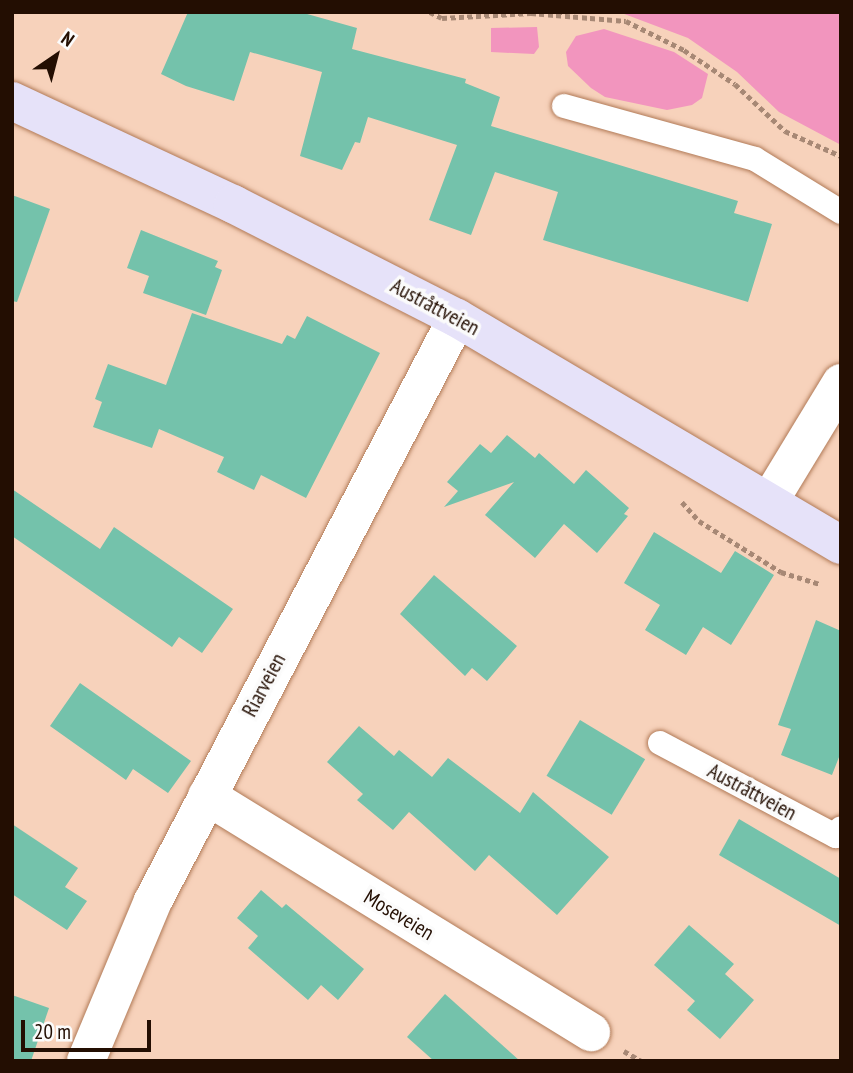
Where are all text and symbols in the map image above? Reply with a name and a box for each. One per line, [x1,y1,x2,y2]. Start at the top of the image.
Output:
north arrow [21,21,91,91]
text: N [57,26,79,52]
street label: Austråttveien [386,273,484,341]
street label: Riarveien [237,649,291,721]
street label: Austråttveien [703,758,801,826]
street label: Moseveien [359,884,439,946]
scale bar [24,1006,154,1050]
text: 20 m [34,1018,71,1045]

